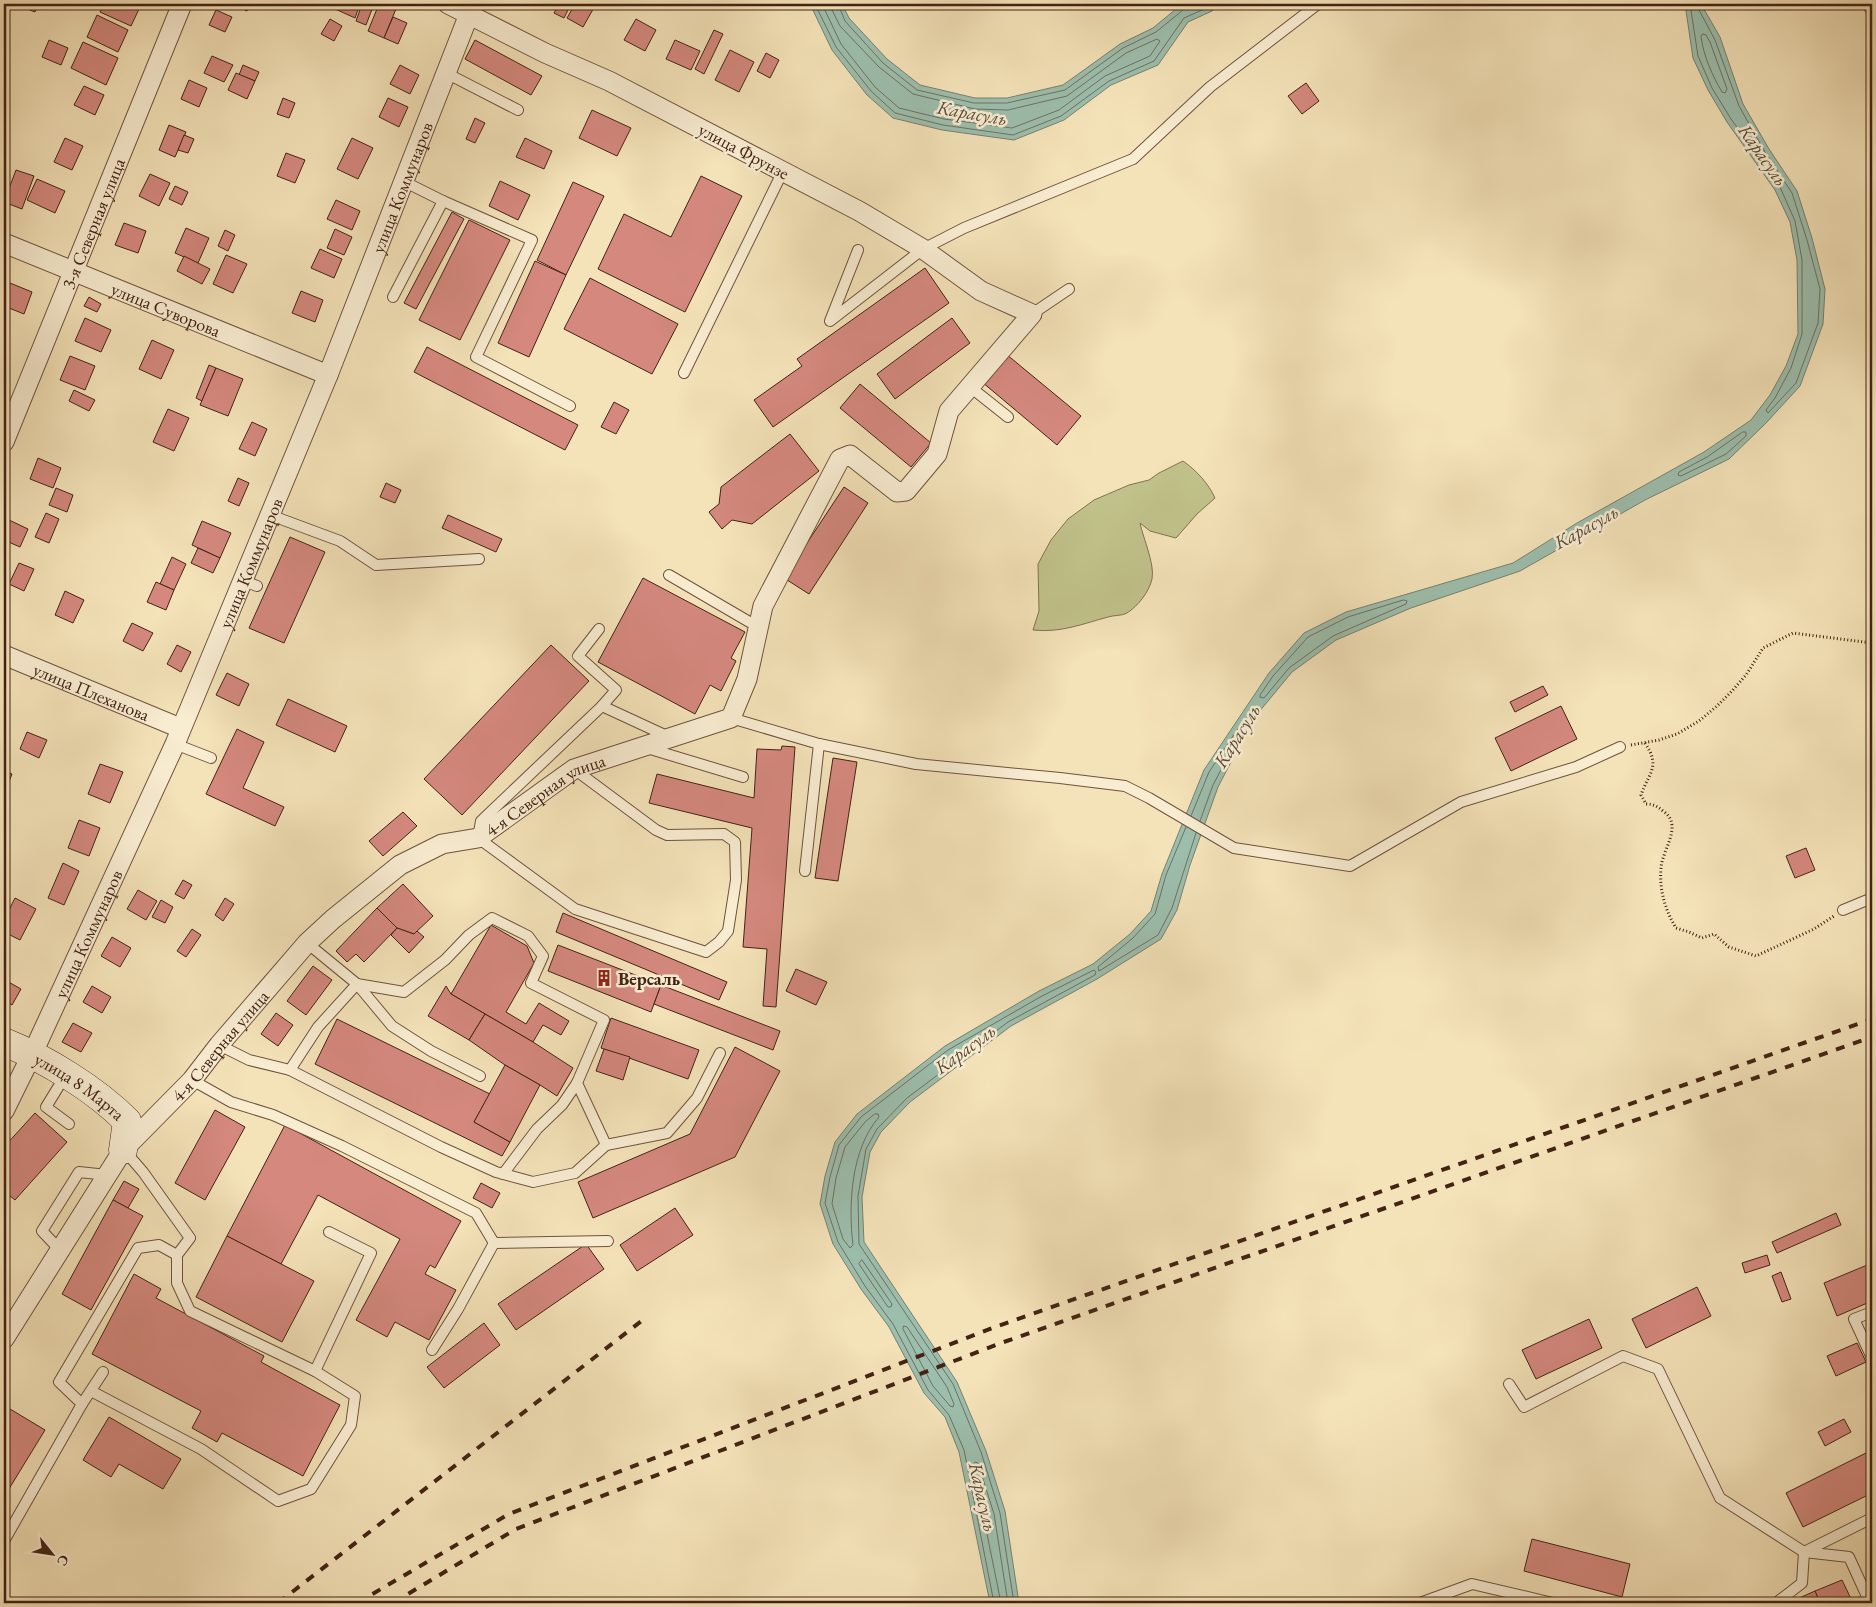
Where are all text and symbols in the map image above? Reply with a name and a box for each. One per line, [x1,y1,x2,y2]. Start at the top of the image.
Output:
water label: Карасуль [934,94,1009,131]
street label: улица Коммунаров [365,118,438,256]
street label: улица Фрунзе [695,118,793,184]
water label: Карасуль [1732,118,1793,191]
street label: 3-я Северная улица [56,154,130,292]
street label: улица Суворова [108,276,225,342]
street label: улица Коммунаров [213,494,287,631]
water label: Карасуль [1548,499,1623,555]
street label: улица Плеханова [30,657,154,726]
water label: Карасуль [1207,699,1266,773]
street label: 4-я Северная улица [480,748,609,841]
street label: улица Коммунаров [48,866,127,1002]
place label: Версаль [618,967,680,990]
building icon: Версаль [594,968,614,988]
street label: 4-я Северная улица [166,984,274,1106]
water label: Карасуль [928,1018,1001,1080]
street label: улица 8 Марта [31,1047,131,1125]
water label: Карасуль [963,1459,1003,1534]
north arrow [28,1530,78,1580]
text: С [53,1552,74,1569]

